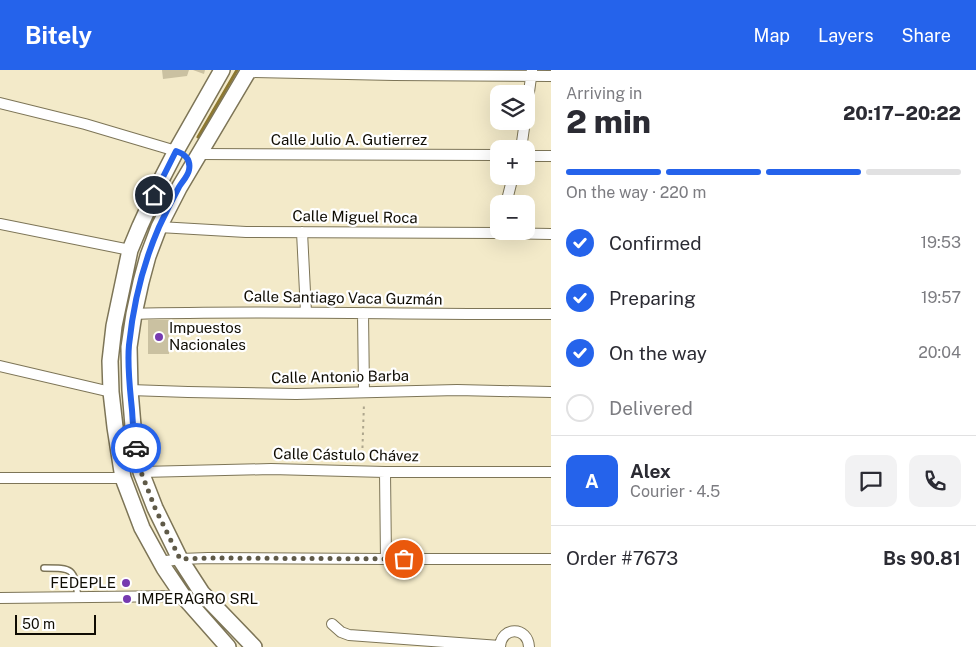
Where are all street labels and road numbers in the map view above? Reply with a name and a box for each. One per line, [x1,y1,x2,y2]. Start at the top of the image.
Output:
street label: Calle Julio A. Gutierrez [271,131,427,148]
street label: Calle Miguel Roca [292,207,418,226]
street label: Calle Santiago Vaca Guzmán [243,287,443,308]
street label: Calle Antonio Barba [271,367,409,386]
street label: Calle Cástulo Chávez [273,445,419,464]

